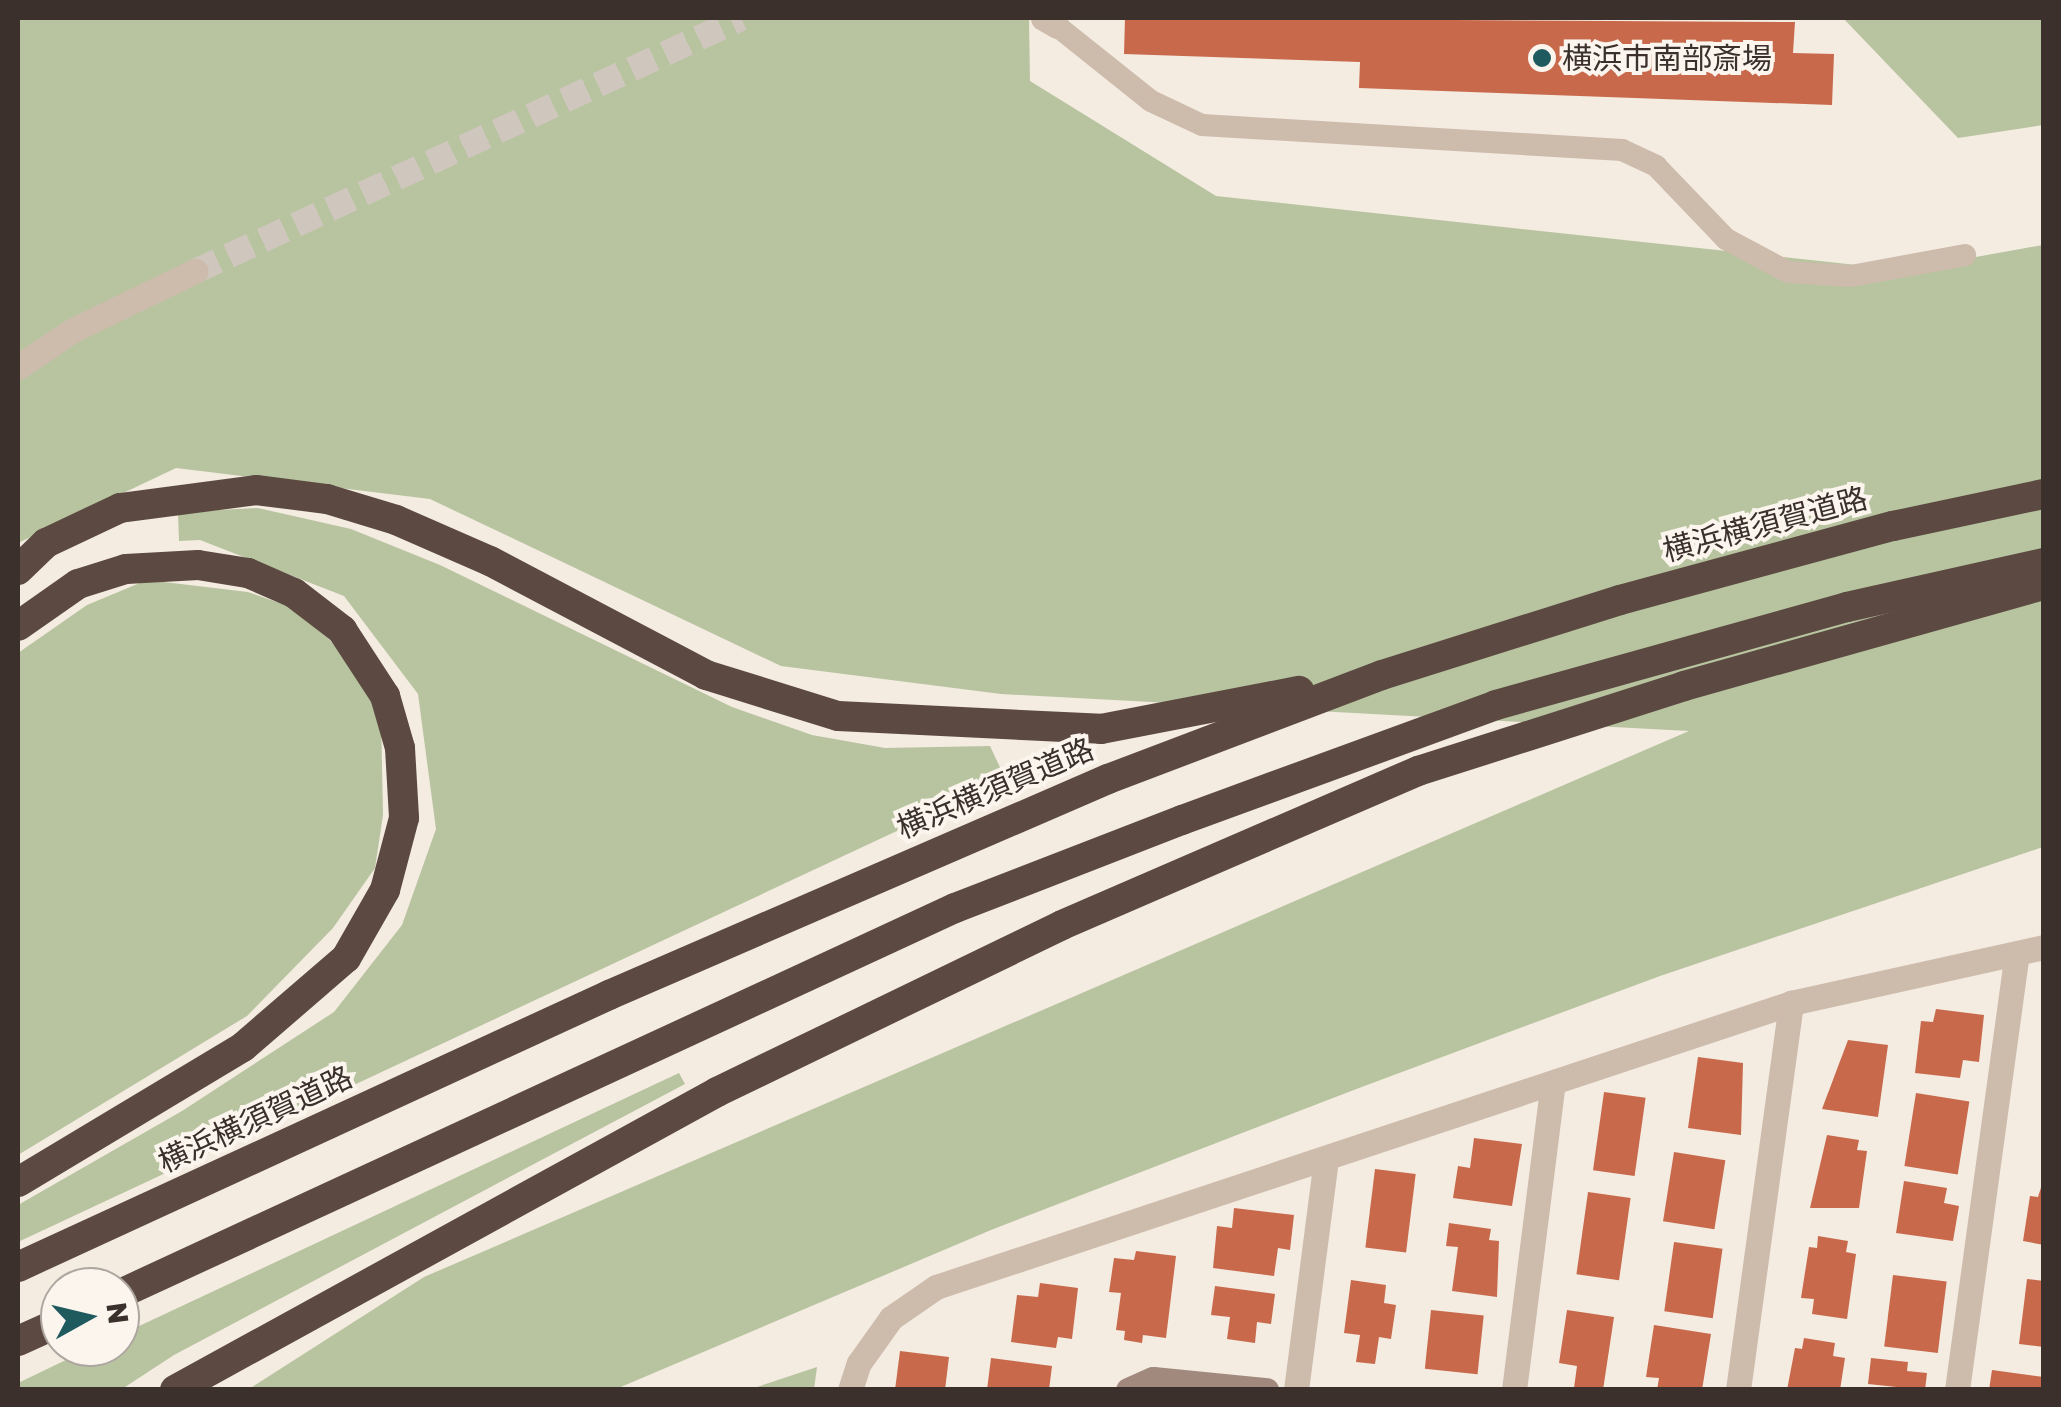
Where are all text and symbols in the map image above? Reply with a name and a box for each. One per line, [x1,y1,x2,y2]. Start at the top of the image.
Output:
place label: 横浜市南部斎場 [1562,40,1772,76]
marker: 横浜市南部斎場 [1531,47,1553,69]
street label: 横浜横須賀道路 [1659,479,1871,569]
street label: 横浜横須賀道路 [891,730,1099,846]
street label: 横浜横須賀道路 [152,1058,358,1180]
north arrow [40,1267,140,1367]
text: N [100,1300,136,1326]

